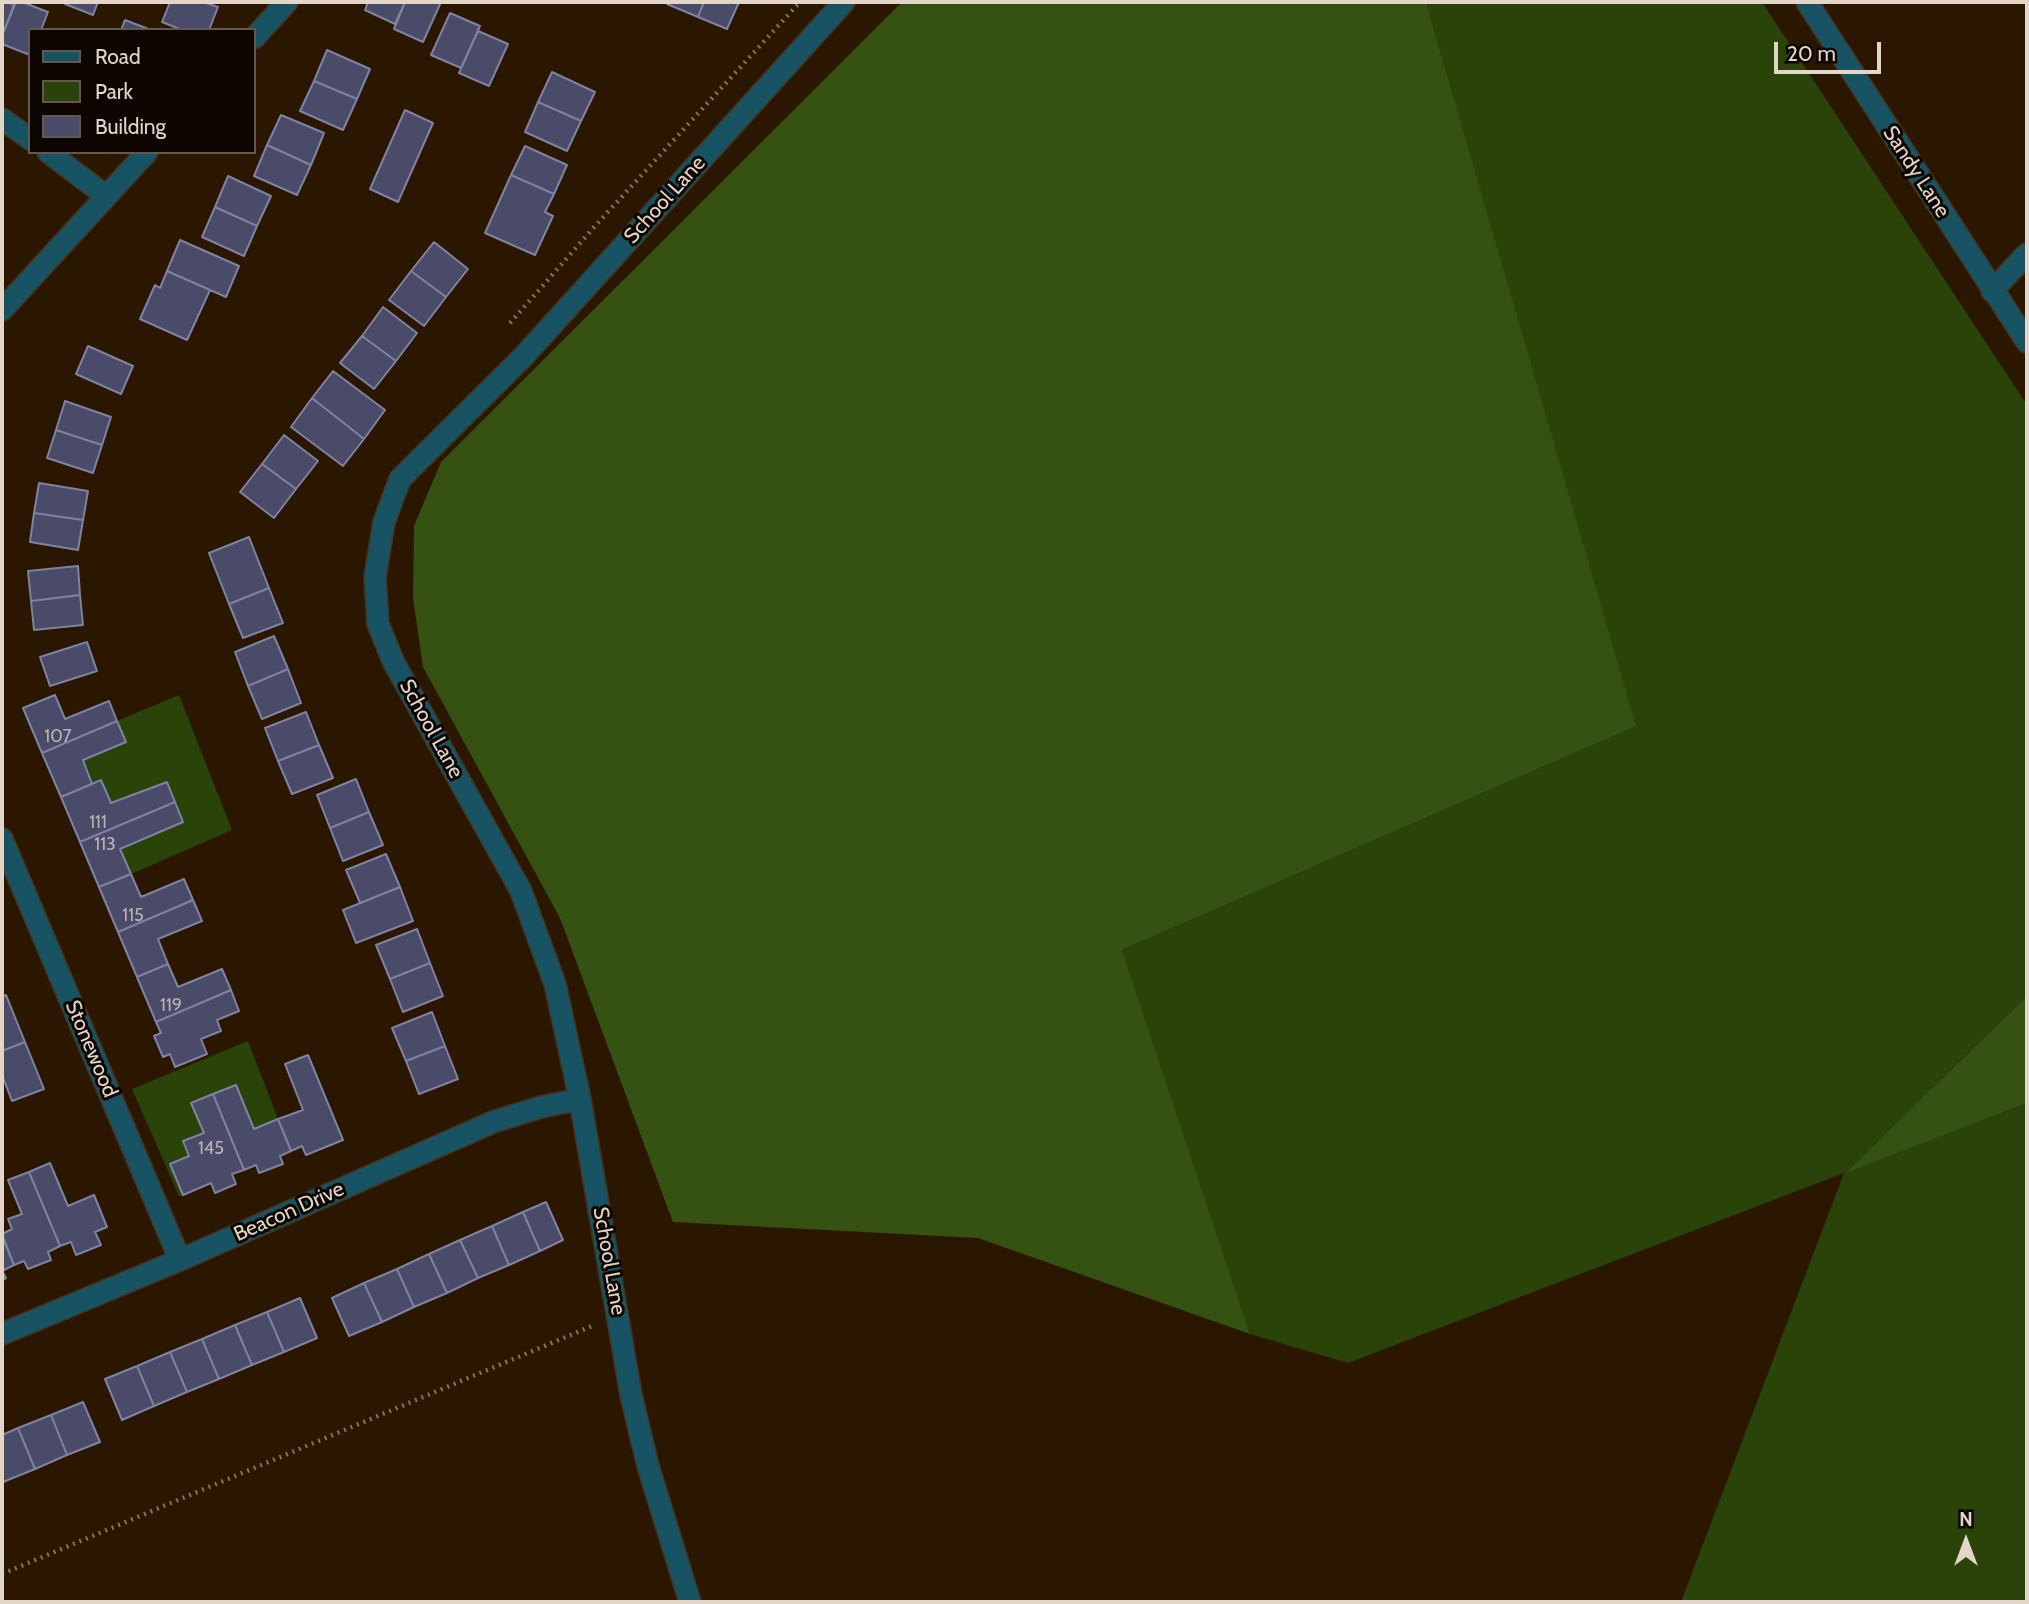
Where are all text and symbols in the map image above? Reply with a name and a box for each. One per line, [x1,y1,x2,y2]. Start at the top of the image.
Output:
legend [28,28,256,154]
scale bar [1777,28,1884,72]
text: 20 m [1787,41,1836,66]
text: Road [95,44,141,69]
text: Park [95,79,133,104]
text: Building [95,114,166,139]
street label: Sandy Lane [1877,121,1955,223]
street label: School Lane [619,151,711,249]
street label: School Lane [394,675,468,783]
house number: 107 [44,726,72,748]
house number: 111 [89,812,107,834]
house number: 113 [94,834,116,856]
house number: 115 [122,905,144,927]
house number: 119 [160,995,182,1017]
street label: Stonewood [59,997,123,1101]
house number: 145 [198,1138,224,1160]
street label: Beacon Drive [230,1177,348,1247]
street label: School Lane [587,1205,631,1317]
north arrow [1931,1506,2001,1576]
text: N [1959,1508,1973,1531]

